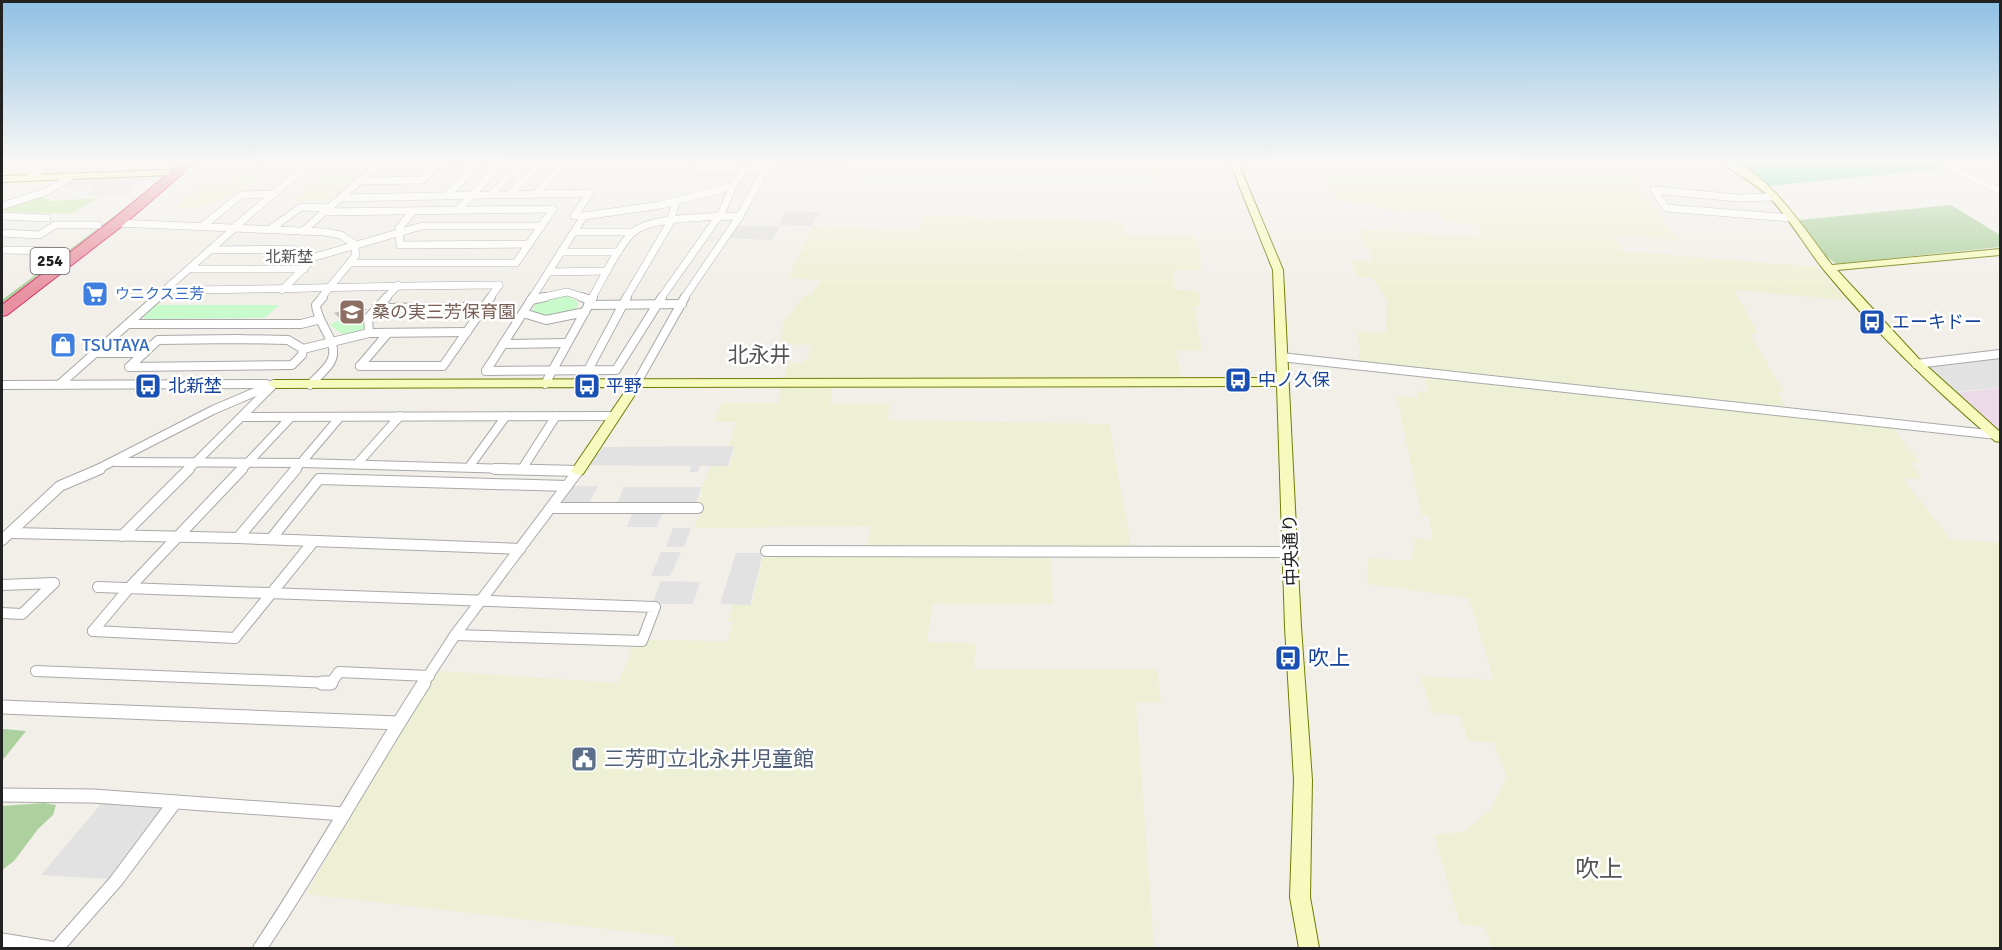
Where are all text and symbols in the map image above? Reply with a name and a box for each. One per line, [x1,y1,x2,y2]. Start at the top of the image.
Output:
district label: 北新埜 [265,247,313,267]
road number: 254 [31,248,70,274]
supermarket icon: ウニクス三芳 [80,279,110,309]
place label: ウニクス三芳 [115,285,205,303]
school or university icon: 桑の実三芳保育園 [337,297,367,327]
place label: 桑の実三芳保育園 [372,301,516,323]
bus stop icon: エーキドー [1857,307,1887,337]
place label: エーキドー [1892,311,1982,333]
shop icon: TSUTAYA [48,330,78,360]
place label: TSUTAYA [82,334,150,356]
district label: 北永井 [728,342,791,368]
bus stop icon: 中ノ久保 [1223,365,1253,395]
place label: 中ノ久保 [1258,369,1330,391]
bus stop icon: 北新埜 [133,371,163,401]
bus stop icon: 平野 [572,371,602,401]
place label: 北新埜 [168,375,222,397]
place label: 平野 [606,375,642,397]
street label: 中央通り [1279,514,1303,586]
bus stop icon: 吹上 [1273,643,1303,673]
place label: 吹上 [1308,645,1350,671]
public building icon: 三芳町立北永井児童館 [569,744,599,774]
place label: 三芳町立北永井児童館 [604,746,814,772]
district label: 吹上 [1575,854,1623,884]

